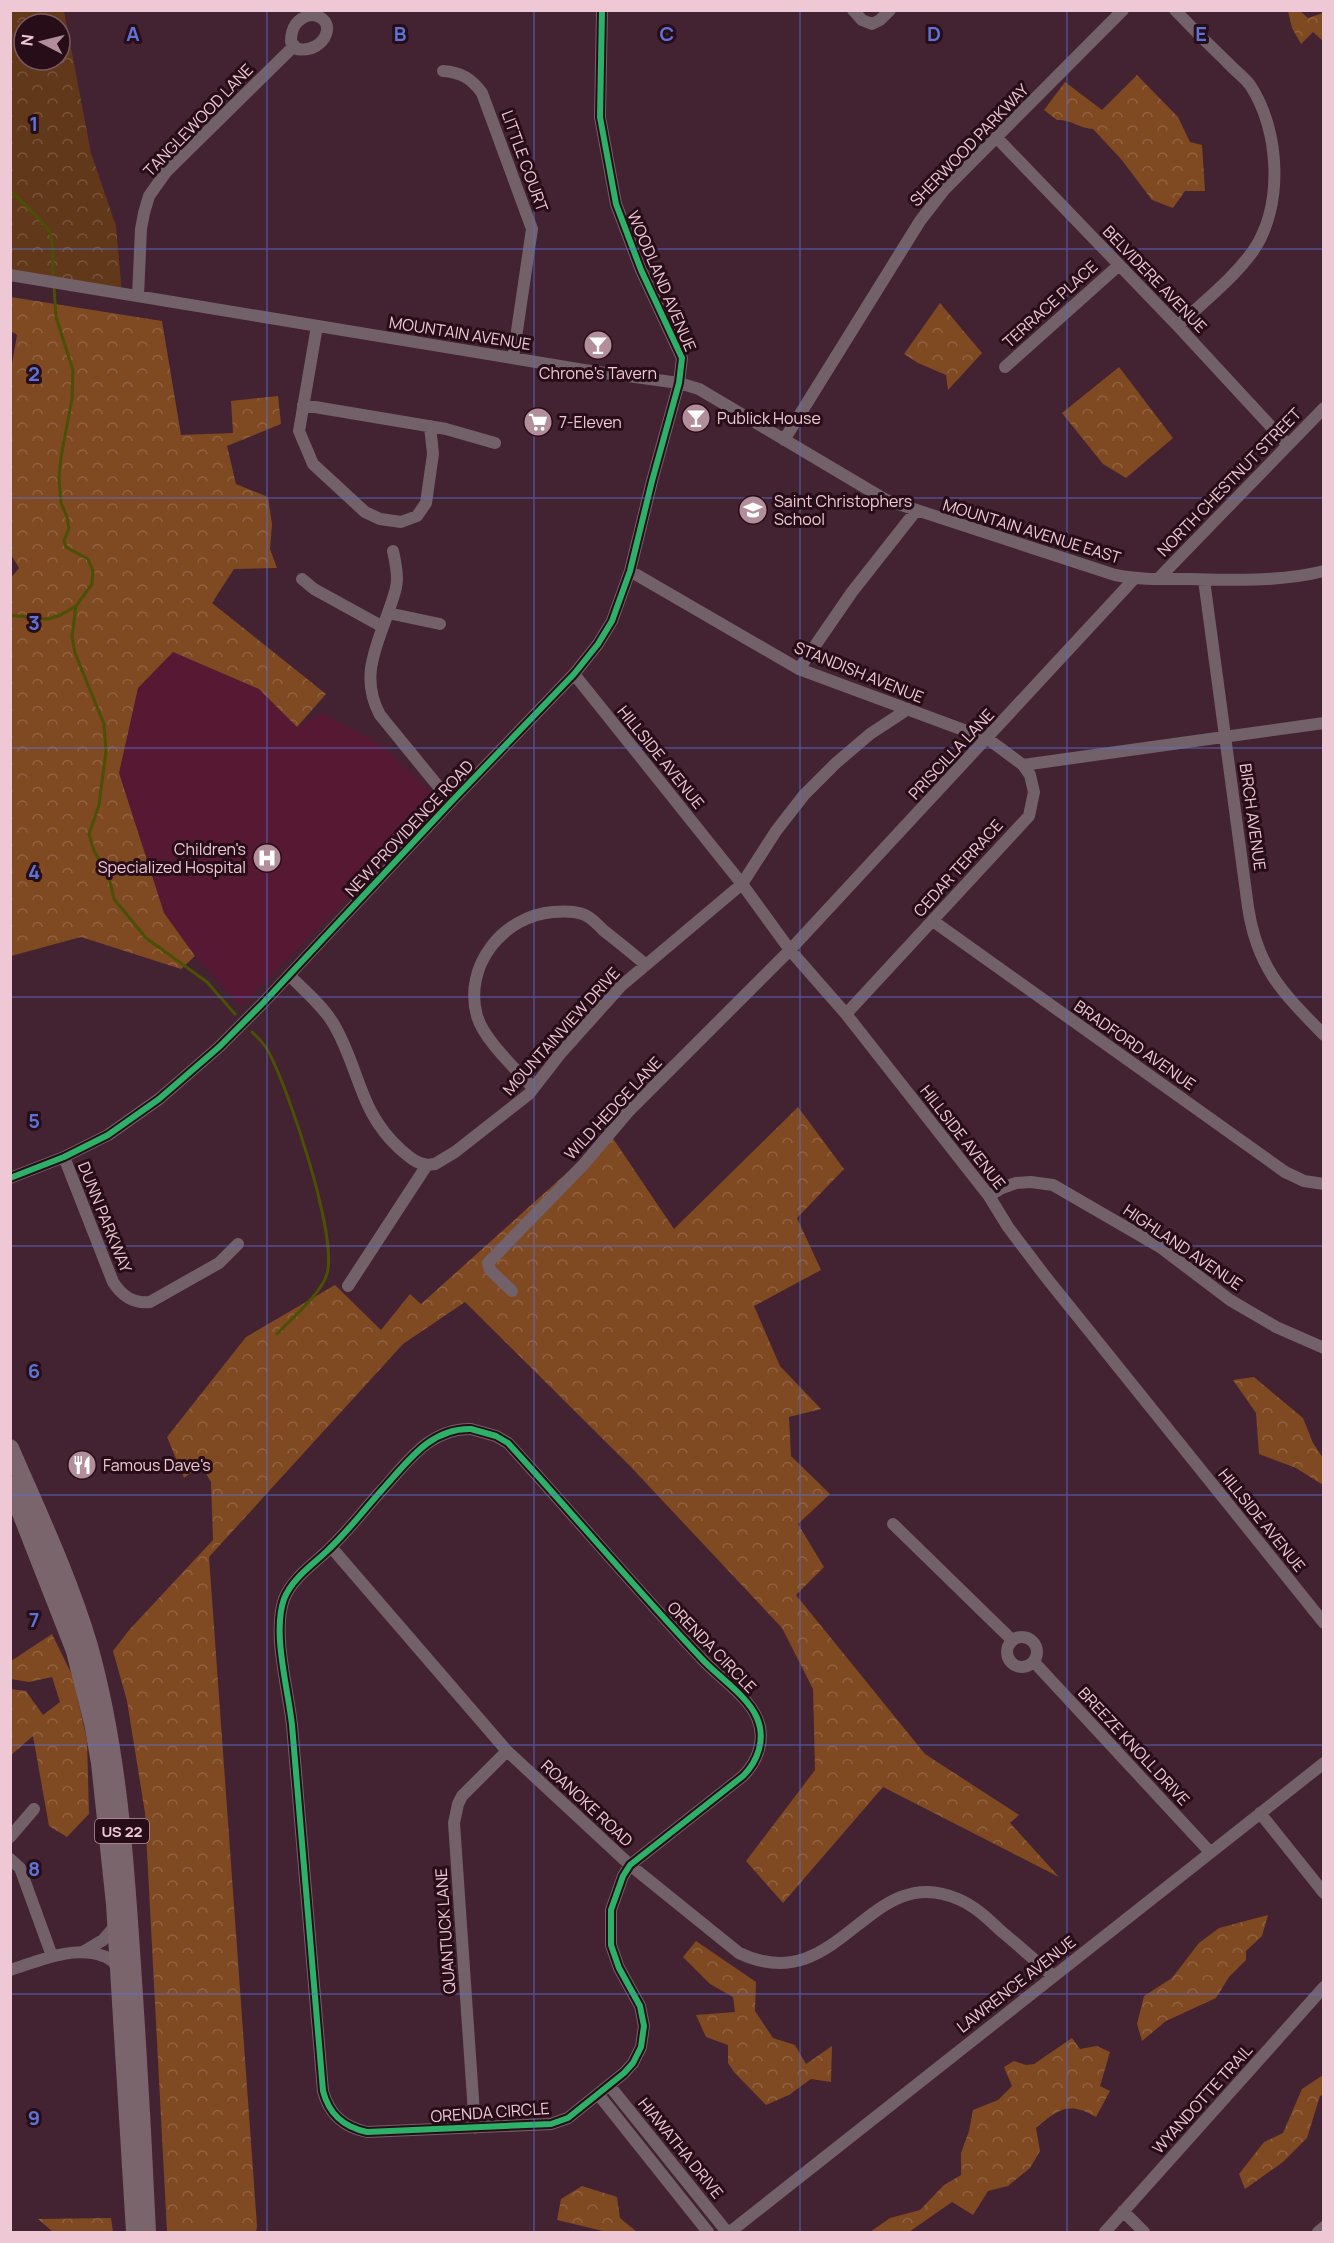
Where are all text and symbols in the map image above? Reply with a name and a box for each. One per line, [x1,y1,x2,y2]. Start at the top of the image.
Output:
north arrow [12,12,72,72]
text: A [126,20,140,47]
text: B [394,20,407,47]
text: C [660,20,674,47]
text: D [927,20,941,47]
text: E [1195,20,1207,47]
text: N [15,33,39,47]
street label: TANGLEWOOD LANE [138,59,258,181]
street label: SHERWOOD PARKWAY [905,79,1033,211]
street label: LITTLE COURT [496,107,554,215]
text: 1 [30,110,38,137]
street label: WOODLAND AVENUE [622,207,702,355]
street label: BELVIDERE AVENUE [1098,221,1212,337]
street label: TERRACE PLACE [998,255,1102,353]
street label: MOUNTAIN AVENUE [387,311,533,355]
bar icon: Chrone's Tavern [582,329,614,361]
text: 2 [28,360,40,387]
place label: Chrone's Tavern [539,362,657,384]
bar icon: Publick House [680,402,712,434]
street label: NORTH CHESTNUT STREET [1152,403,1306,561]
supermarket icon: 7-Eleven [522,406,554,438]
place label: Publick House [717,407,821,429]
place label: 7-Eleven [559,411,622,433]
place label: Saint Christophers School [774,490,912,530]
street label: MOUNTAIN AVENUE EAST [940,493,1124,569]
school or university icon: Saint Christophers School [737,494,769,526]
text: 3 [28,609,40,636]
street label: STANDISH AVENUE [791,636,927,708]
street label: HILLSIDE AVENUE [613,701,709,813]
street label: PRISCILLA LANE [903,704,999,804]
street label: NEW PROVIDENCE ROAD [340,755,478,901]
street label: BIRCH AVENUE [1235,762,1271,872]
street label: CEDAR TERRACE [908,815,1008,921]
place label: Children's Specialized Hospital [98,838,246,878]
hospital icon: Children's Specialized Hospital [251,842,283,874]
text: 4 [28,858,40,885]
street label: MOUNTAINVIEW DRIVE [498,962,624,1100]
street label: BRADFORD AVENUE [1070,995,1200,1095]
street label: WILD HEDGE LANE [559,1052,667,1164]
street label: HILLSIDE AVENUE [915,1080,1011,1194]
text: 5 [28,1107,40,1134]
street label: DUNN PARKWAY [73,1158,137,1276]
street label: HIGHLAND AVENUE [1119,1199,1247,1295]
text: 6 [28,1357,40,1384]
restaurant icon: Famous Dave's [66,1449,98,1481]
place label: Famous Dave's [103,1454,211,1476]
street label: HILLSIDE AVENUE [1214,1464,1310,1576]
street label: ORENDA CIRCLE [663,1596,761,1698]
text: 7 [29,1606,39,1633]
street label: BREEZE KNOLL DRIVE [1073,1682,1195,1810]
street label: ROANOKE ROAD [536,1755,638,1851]
road number: US 22 [95,1819,149,1843]
text: 8 [28,1855,40,1882]
street label: QUANTUCK LANE [430,1867,460,1995]
street label: LAWRENCE AVENUE [952,1931,1080,2037]
street label: WYANDOTTE TRAIL [1147,2040,1257,2158]
street label: HIAWATHA DRIVE [633,2093,729,2203]
street label: ORENDA CIRCLE [430,2097,550,2127]
text: 9 [28,2104,40,2131]

